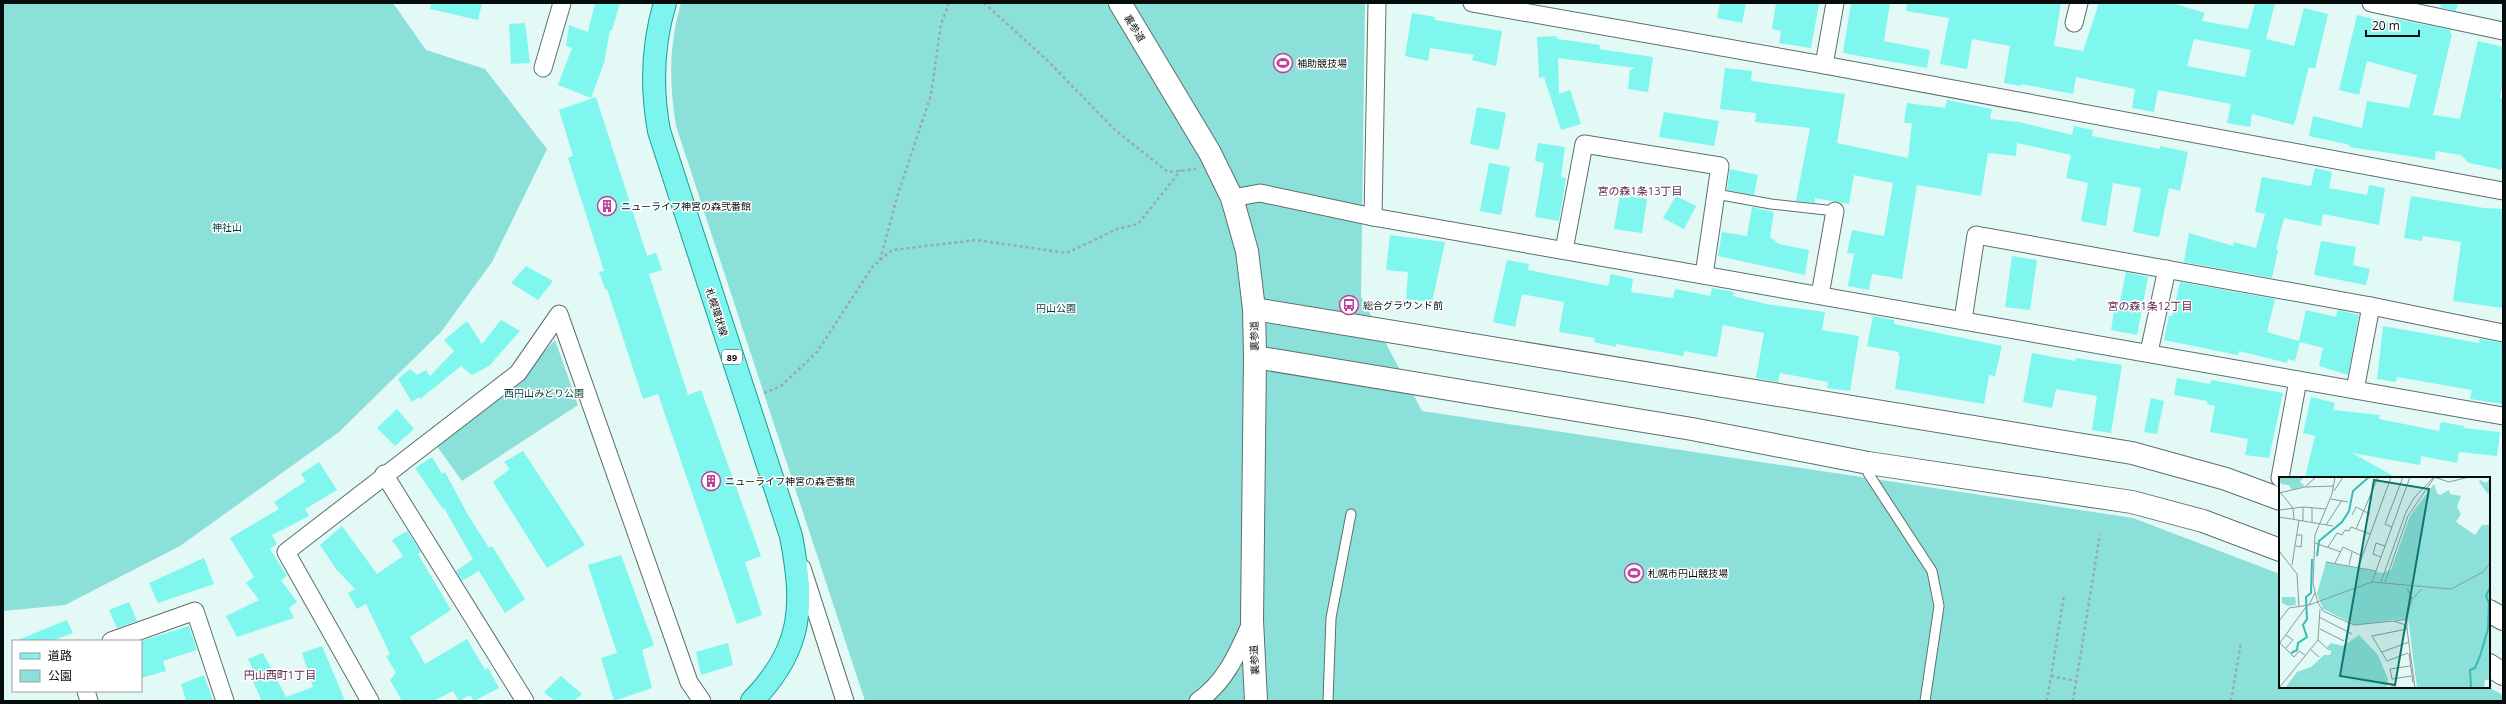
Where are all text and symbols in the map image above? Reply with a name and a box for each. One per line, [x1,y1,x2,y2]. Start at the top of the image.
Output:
street label: 裏参道 [1121,12,1149,44]
scale bar [2366,12,2419,38]
text: 20 m [2372,17,2400,34]
sports icon: 補助競技場 [1272,52,1294,74]
place label: 補助競技場 [1297,56,1347,70]
district label: 宮の森1条13丁目 [1598,183,1682,198]
building icon: ニューライフ神宮の森弐番館 [596,195,618,217]
place label: ニューライフ神宮の森弐番館 [621,199,751,213]
park label: 神社山 [212,220,242,234]
street label: 札幌環状線 [703,286,731,338]
bus stop icon: 総合グラウンド前 [1338,294,1360,316]
place label: 総合グラウンド前 [1363,298,1443,312]
district label: 宮の森1条12丁目 [2108,298,2192,313]
park label: 円山公園 [1036,301,1076,315]
street label: 裏参道 [1247,321,1261,351]
road number: 89 [722,350,742,364]
park label: 西円山みどり公園 [504,386,584,400]
building icon: ニューライフ神宮の森壱番館 [700,470,722,492]
place label: ニューライフ神宮の森壱番館 [725,474,855,488]
inset map [2279,477,2490,688]
sports icon: 札幌市円山競技場 [1623,562,1645,584]
place label: 札幌市円山競技場 [1648,566,1728,580]
legend [12,640,142,692]
street label: 裏参道 [1246,645,1262,675]
text: 道路 [48,647,72,664]
text: 公園 [48,667,72,684]
district label: 円山西町1丁目 [244,667,316,682]

